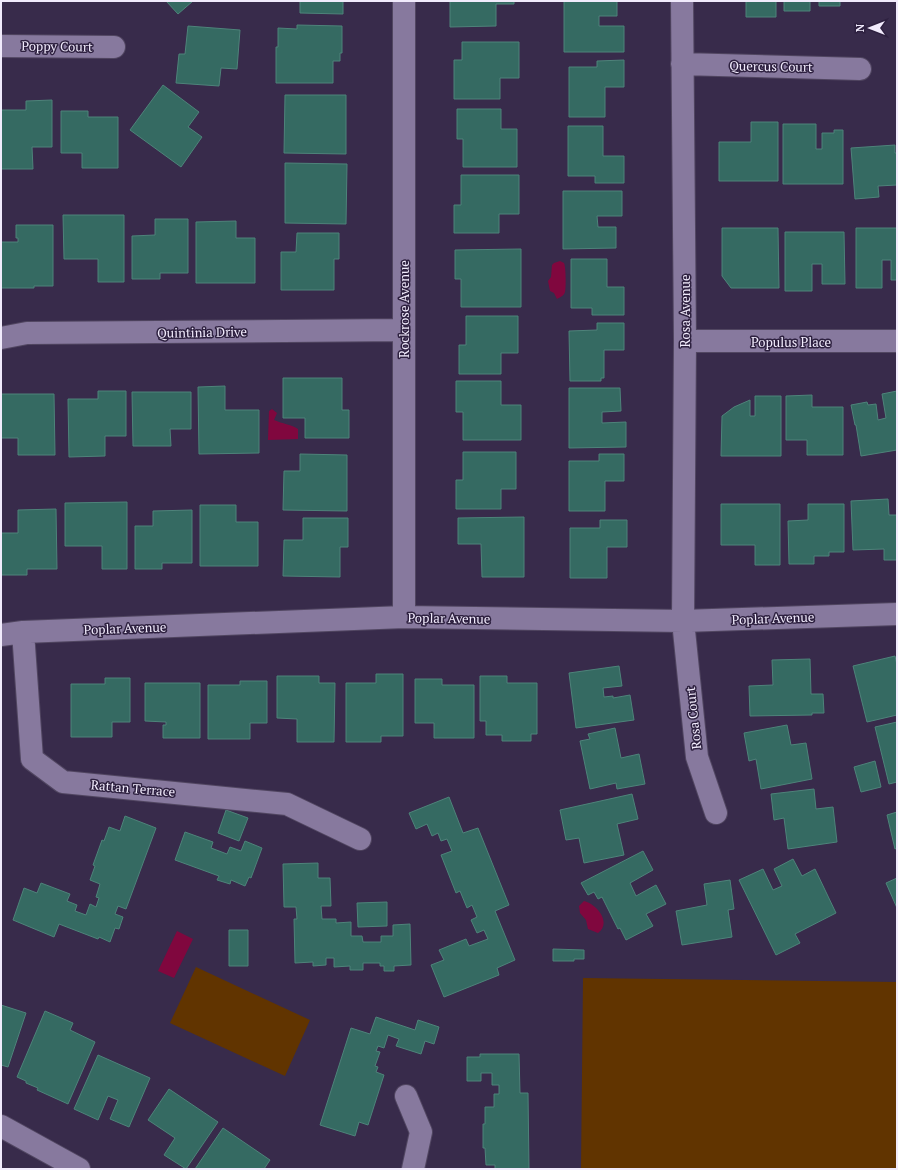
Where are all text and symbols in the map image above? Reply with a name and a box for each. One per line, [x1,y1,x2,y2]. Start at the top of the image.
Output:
north arrow [850,8,890,48]
text: N [853,23,867,32]
street label: Poppy Court [21,36,93,56]
street label: Quercus Court [729,56,813,76]
street label: Rockrose Avenue [395,260,413,358]
street label: Rosa Avenue [676,275,694,347]
street label: Quintinia Drive [157,322,247,342]
street label: Populus Place [751,333,831,351]
street label: Poplar Avenue [407,608,491,628]
street label: Poplar Avenue [731,608,815,628]
street label: Poplar Avenue [83,618,167,638]
street label: Rosa Court [681,686,705,750]
street label: Rattan Terrace [90,775,176,801]

